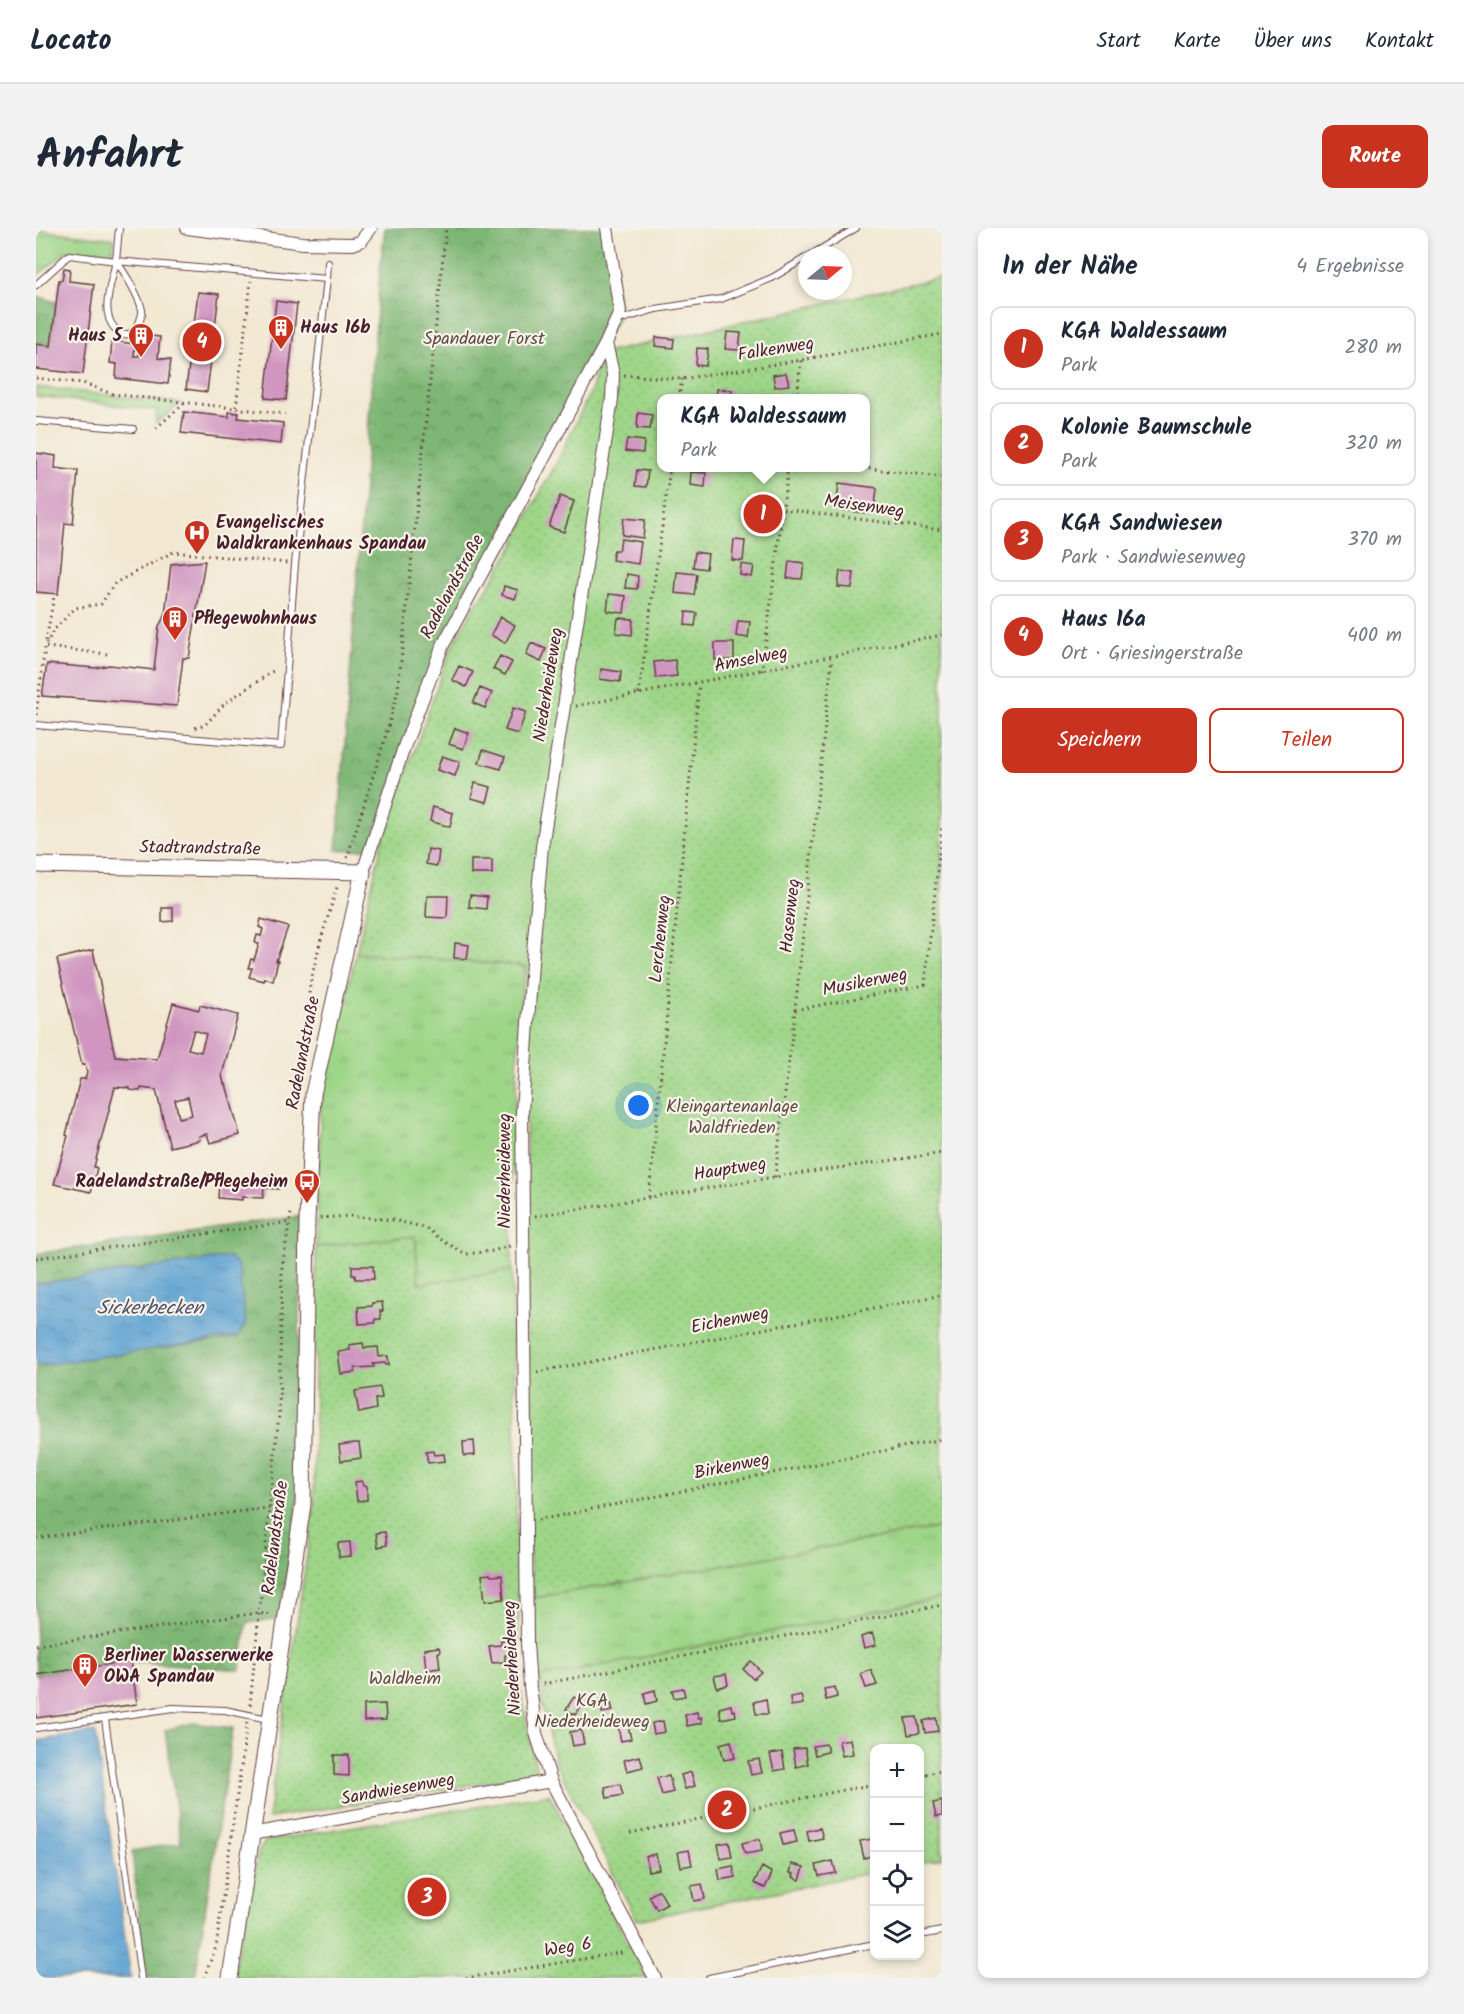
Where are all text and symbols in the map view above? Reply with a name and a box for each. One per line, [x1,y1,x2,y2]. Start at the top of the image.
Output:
text: Locato [30,19,111,64]
text: Start [1096,25,1141,58]
text: Karte [1174,25,1220,58]
text: Über uns [1253,25,1332,58]
text: Kontakt [1365,25,1434,58]
text: Anfahrt [36,123,183,190]
button: Route [1322,125,1428,188]
north arrow [798,246,852,300]
text: In der Nähe [1002,246,1138,288]
text: 4 Ergebnisse [1296,251,1404,283]
building icon: Haus 16b [266,313,296,351]
place label: Haus 16b [300,314,370,343]
text: KGA Waldessaum [1061,315,1227,350]
pin: 4 [182,320,222,364]
building icon: Haus 5 [126,321,156,359]
place label: Haus 5 [68,322,124,351]
park label: Spandauer Forst [423,325,546,354]
street label: Falkenweg [736,330,816,370]
text: 1 [1020,332,1027,364]
text: 280 m [1344,332,1402,364]
text: Park [1061,350,1097,382]
popup [657,394,870,472]
text: KGA Waldessaum [680,400,847,435]
text: Kolonie Baumschule [1061,411,1252,446]
text: 2 [1018,428,1029,460]
text: 320 m [1345,428,1402,460]
text: Park [680,435,717,467]
text: Park [1061,446,1097,478]
street label: Meisenweg [822,487,906,527]
pin: 1 [744,492,782,536]
text: KGA Sandwiesen [1061,507,1222,542]
place label: Evangelisches Waldkrankenhaus Spandau [216,509,426,559]
hospital icon: Evangelisches Waldkrankenhaus Spandau [182,518,212,556]
text: 3 [1018,524,1029,556]
text: 370 m [1347,524,1402,556]
street label: Radelandstraße [413,529,493,645]
text: Park · Sandwiesenweg [1061,542,1246,574]
text: Haus 16a [1061,603,1146,638]
building icon: Pflegewohnhaus [160,604,190,642]
place label: Pflegewohnhaus [194,605,318,634]
text: 4 [1018,620,1029,652]
text: 400 m [1347,620,1402,652]
street label: Niederheideweg [526,626,572,744]
text: Ort · Griesingerstraße [1061,638,1243,670]
street label: Amselweg [712,639,790,681]
button: Speichern [1002,708,1197,773]
button: Teilen [1209,708,1404,773]
street label: Stadtrandstraße [139,833,261,865]
street label: Hasenweg [773,877,809,955]
street label: Lerchenweg [642,894,680,984]
street label: Musikerweg [820,961,910,1005]
street label: Radelandstraße [279,994,329,1112]
your location [624,1091,653,1120]
park label: Kleingartenanlage Waldfrieden [666,1093,798,1143]
street label: Niederheideweg [491,1113,520,1229]
street label: Hauptweg [691,1150,769,1190]
bus stop icon: Radelandstraße/Pflegeheim [292,1167,322,1205]
place label: Radelandstraße/Pflegeheim [75,1168,288,1197]
water label: Sickerbecken [97,1293,205,1325]
street label: Eichenweg [688,1299,772,1343]
street label: Birkenweg [692,1445,772,1489]
street label: Radelandstraße [255,1479,297,1597]
street label: Niederheideweg [495,1600,531,1716]
place label: Berliner Wasserwerke OWA Spandau [104,1642,274,1692]
building icon: Berliner Wasserwerke OWA Spandau [70,1651,100,1689]
park label: Waldheim [369,1665,441,1694]
park label: KGA Niederheideweg [534,1687,650,1737]
map controls [870,1744,924,1960]
button: + [870,1744,924,1798]
street label: Sandwiesenweg [339,1766,457,1814]
pin: 2 [708,1788,746,1832]
button: − [870,1798,924,1852]
button: locate [870,1852,924,1906]
pin: 3 [408,1874,446,1920]
button: layers [870,1906,924,1960]
street label: Weg 6 [542,1930,594,1966]

